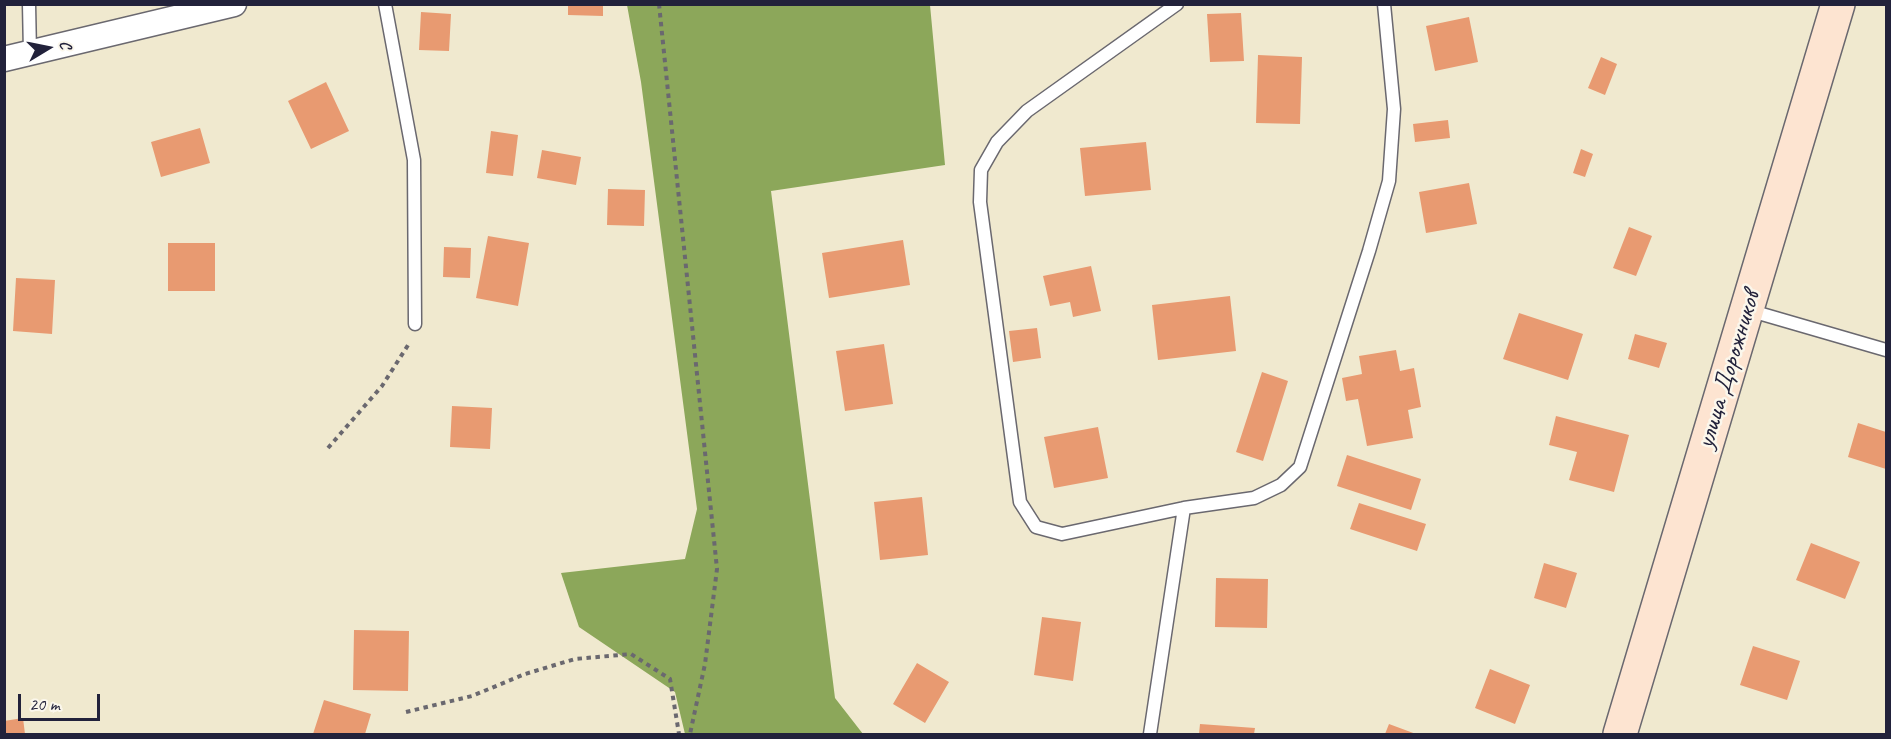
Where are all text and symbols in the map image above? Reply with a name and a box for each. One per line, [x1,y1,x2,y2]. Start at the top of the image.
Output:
north arrow [18,18,78,78]
text: С [55,39,76,50]
street label: улица Дорожников [1690,288,1768,452]
scale bar [21,682,104,720]
text: 20 m [29,693,60,715]

